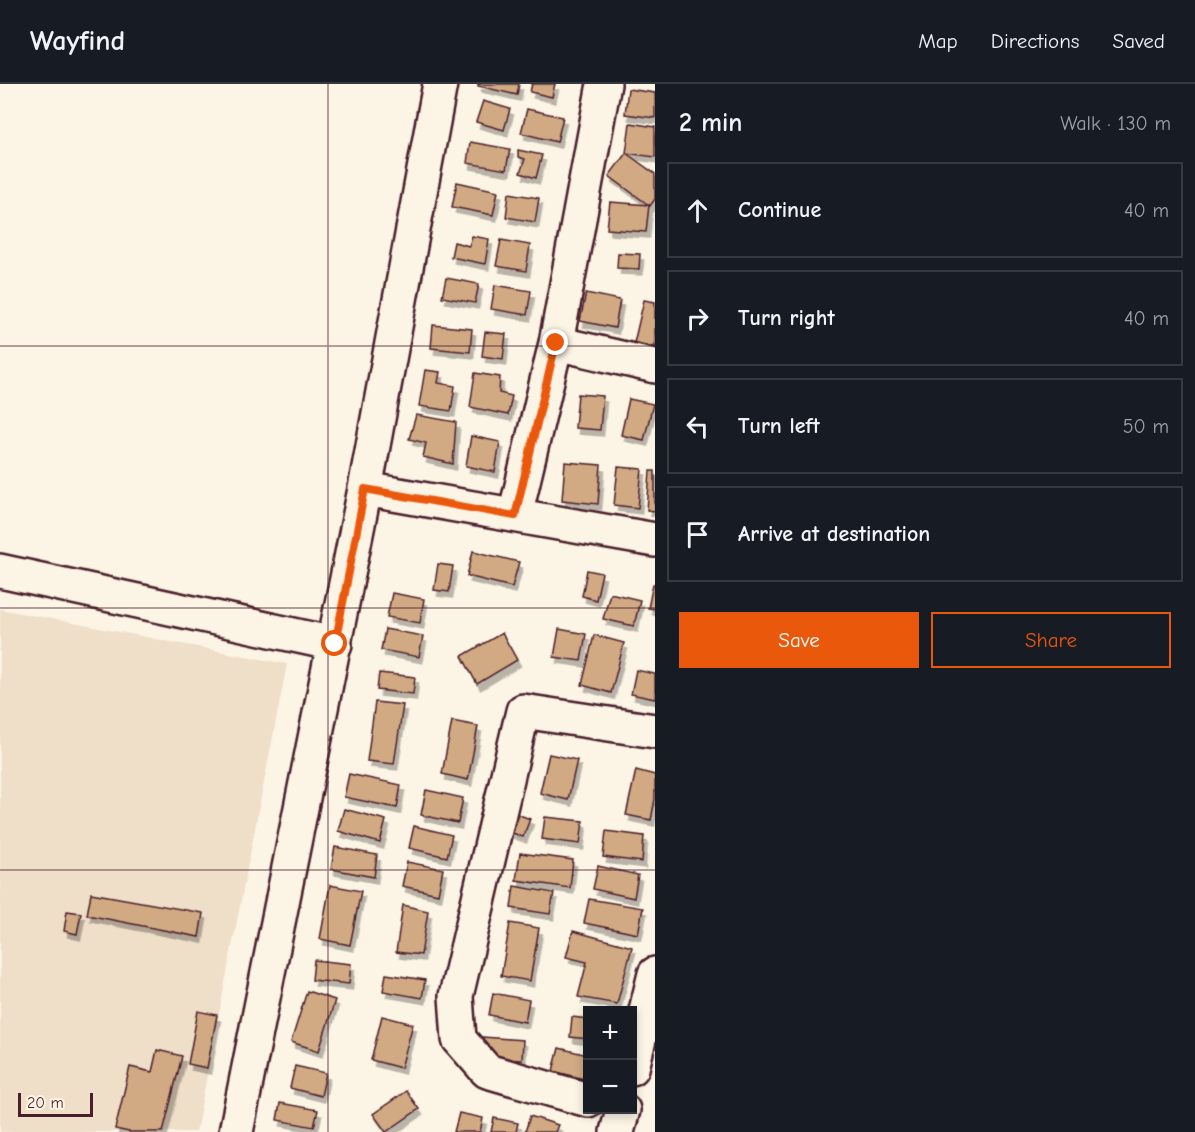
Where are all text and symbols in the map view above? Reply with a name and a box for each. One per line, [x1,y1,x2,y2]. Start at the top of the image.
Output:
text: Wayfind [30,25,125,57]
text: Map [918,29,958,53]
text: Directions [991,29,1080,53]
text: Saved [1113,29,1165,53]
text: 2 min [679,108,742,138]
text: Walk · 130 m [1060,112,1171,135]
icon: ahead [681,194,714,227]
text: Continue [738,197,821,223]
text: 40 m [1124,199,1169,222]
icon: right [681,302,714,335]
text: Turn right [738,305,835,331]
text: 40 m [1124,307,1169,330]
route end [542,329,568,355]
icon: left [681,410,714,443]
text: Turn left [738,413,820,439]
text: 50 m [1123,415,1169,438]
icon: arrive [681,518,714,551]
text: Arrive at destination [738,521,930,547]
button: Save [679,612,919,668]
button: Share [931,612,1171,668]
route start [321,630,347,656]
map controls [583,1006,637,1114]
button: + [583,1006,637,1060]
button: − [583,1060,637,1114]
scale bar [18,1090,93,1118]
text: 20 m [27,1094,64,1112]

